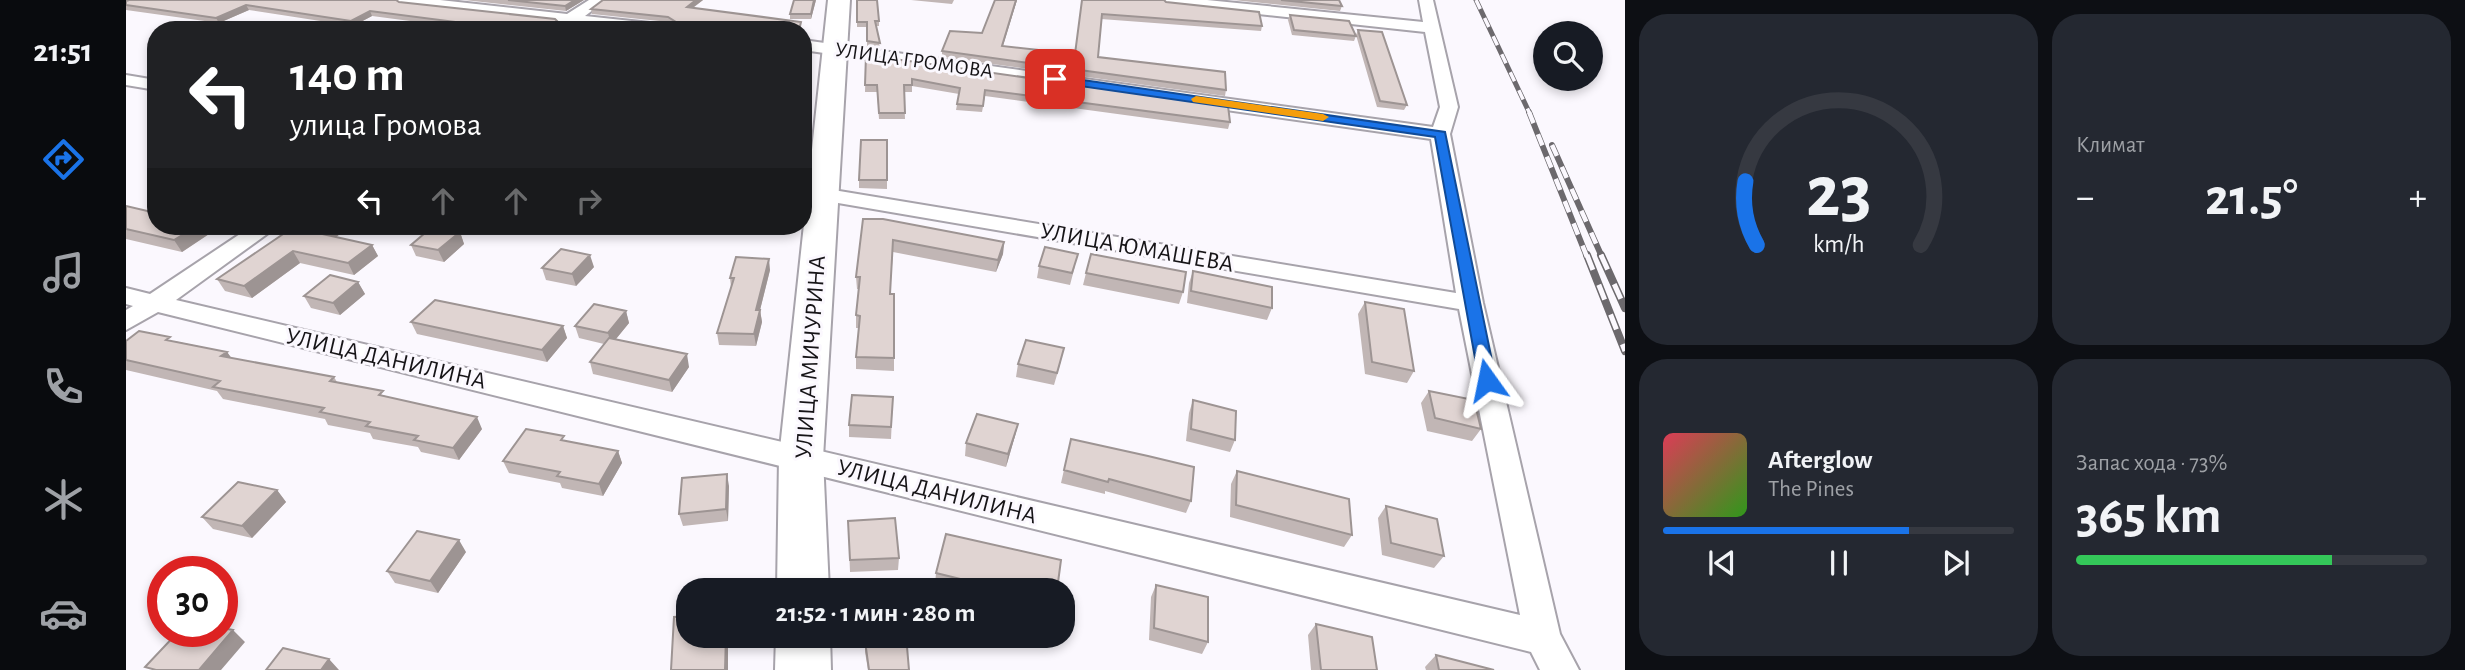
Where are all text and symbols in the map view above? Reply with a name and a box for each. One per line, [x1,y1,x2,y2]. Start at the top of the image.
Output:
map controls [1533,21,1603,91]
button: search [1533,21,1603,91]
text: 21:51 [33,35,93,67]
street label: УЛИЦА ГРОМОВА [834,39,994,82]
icon: left [175,49,266,140]
pin [1025,49,1085,109]
text: 140 m [290,51,405,100]
icon: arrive [1036,60,1074,98]
text: улица Громова [290,109,482,141]
text: Климат [2076,134,2145,157]
icon: directions [39,135,88,184]
text: 23 [1806,158,1871,231]
text: 21.5° [2205,172,2298,224]
text: − [2076,179,2094,217]
text: + [2409,179,2427,217]
icon: left [351,182,389,220]
icon: ahead [424,182,462,220]
icon: ahead [497,182,535,220]
icon: right [570,182,608,220]
street label: УЛИЦА ЮМАШЕВА [1038,219,1236,277]
text: km/h [1813,232,1864,257]
icon: music [39,248,88,297]
street label: УЛИЦА МИЧУРИНА [792,254,830,460]
street label: УЛИЦА ДАНИЛИНА [283,324,488,394]
position arrow [1450,343,1524,417]
icon: phone [39,362,88,411]
text: Afterglow [1768,447,1872,473]
text: Запас хода · 73% [2076,452,2227,475]
street label: УЛИЦА ДАНИЛИНА [834,456,1039,528]
icon: climate [39,475,88,524]
text: The Pines [1768,478,1854,501]
text: 365 km [2076,490,2222,542]
icon: previous [1703,544,1741,582]
icon: pause [1820,544,1858,582]
icon: next [1937,544,1975,582]
speed limit sign: 30 [147,556,238,647]
icon: car [39,589,88,638]
text: 21:52 · 1 мин · 280 m [775,600,976,626]

